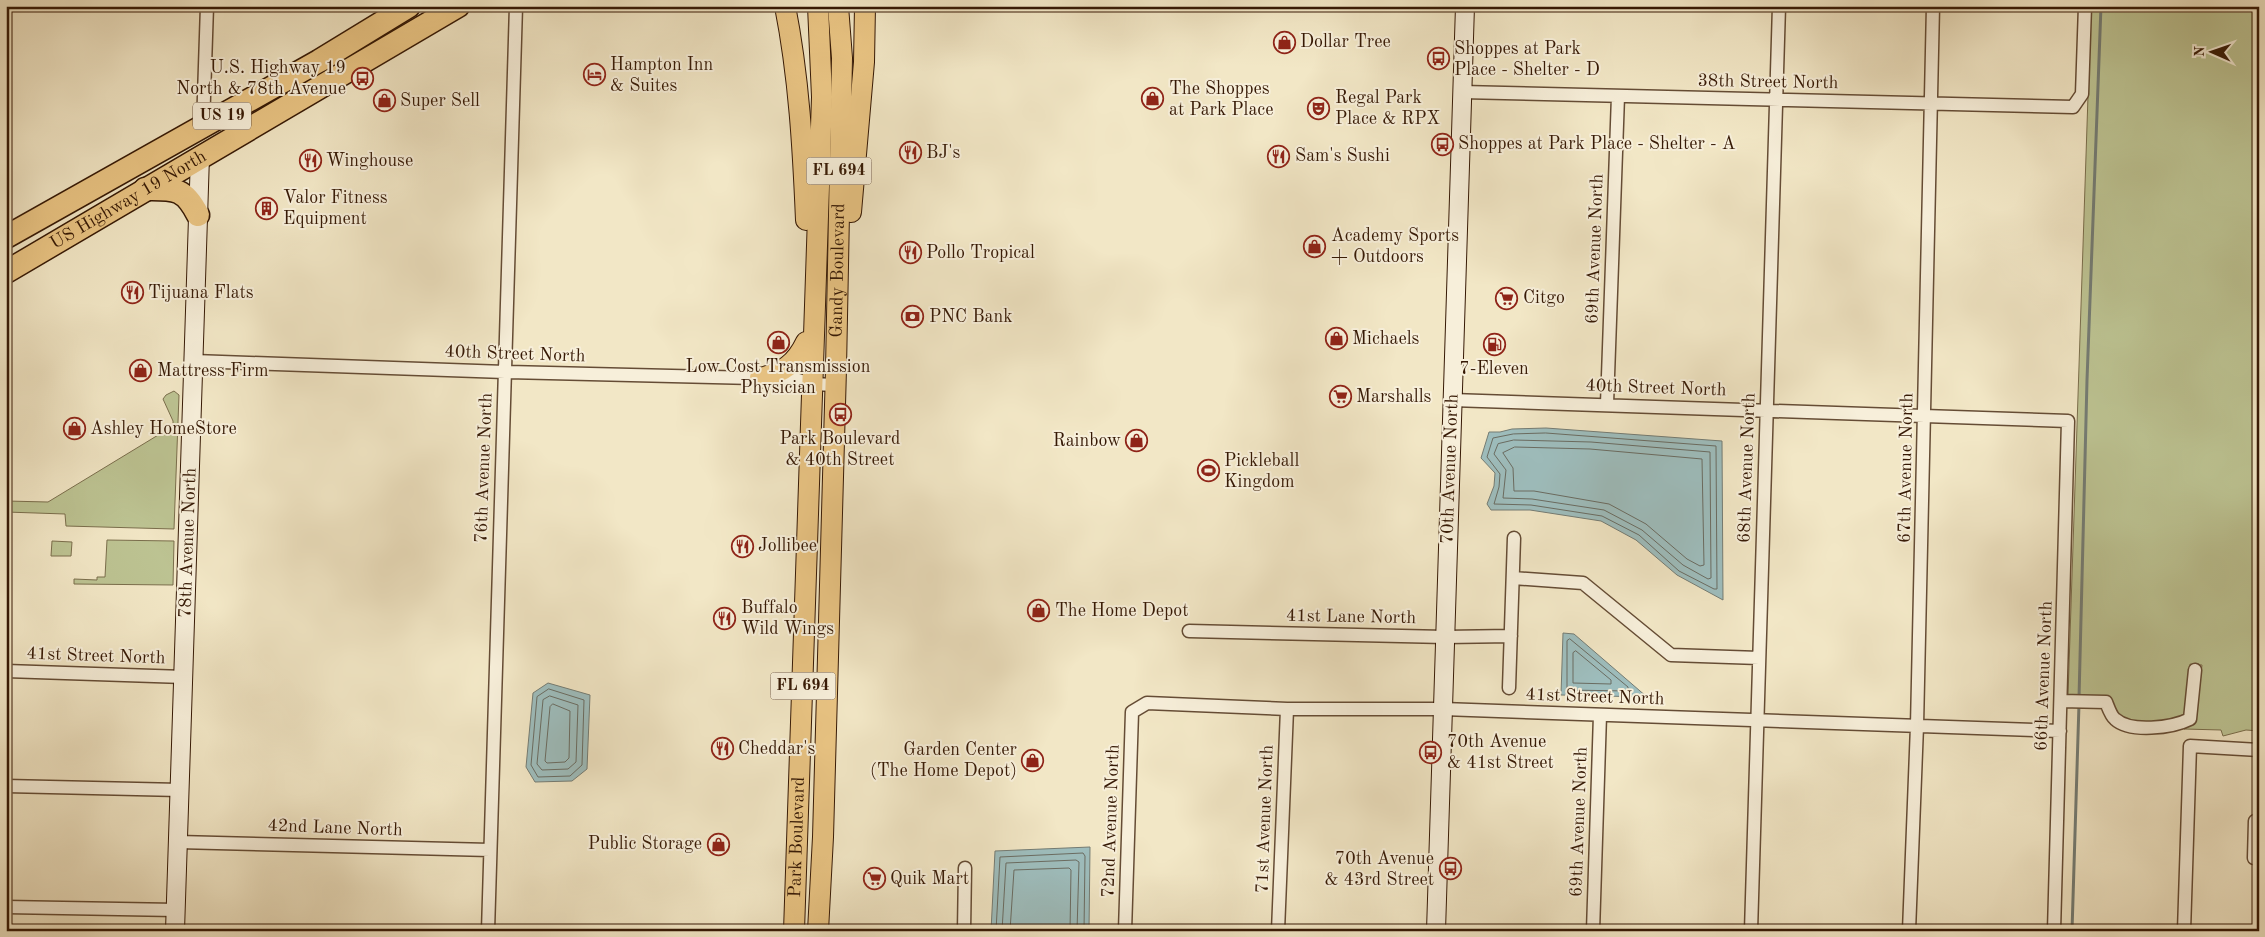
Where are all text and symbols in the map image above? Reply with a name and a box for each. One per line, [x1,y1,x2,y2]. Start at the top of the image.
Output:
north arrow [2188,28,2238,78]
shop icon: Dollar Tree [1272,30,1296,54]
place label: Dollar Tree [1300,33,1391,51]
place label: Shoppes at Park Place - Shelter - D [1454,40,1600,79]
text: N [2193,46,2207,57]
bus stop icon: Shoppes at Park Place - Shelter - D [1426,47,1450,71]
place label: Hampton Inn & Suites [610,56,713,95]
place label: U.S. Highway 19 North & 78th Avenue [176,59,346,98]
hotel icon: Hampton Inn & Suites [582,63,606,87]
bus stop icon: U.S. Highway 19 North & 78th Avenue [350,66,374,90]
street label: 38th Street North [1697,72,1839,92]
place label: The Shoppes at Park Place [1169,80,1273,119]
shop icon: The Shoppes at Park Place [1141,87,1165,111]
shop icon: Super Sell [372,89,396,113]
place label: Regal Park Place & RPX [1335,89,1440,128]
place label: Super Sell [400,92,480,110]
theatre icon: Regal Park Place & RPX [1307,96,1331,120]
road number: US 19 [193,102,251,130]
bus stop icon: Shoppes at Park Place - Shelter - A [1430,132,1454,156]
place label: Shoppes at Park Place - Shelter - A [1458,135,1736,153]
restaurant icon: BJ's [898,141,922,165]
place label: BJ's [926,144,960,162]
restaurant icon: Sam's Sushi [1267,144,1291,168]
street label: US Highway 19 North [47,147,210,253]
place label: Sam's Sushi [1295,147,1390,165]
restaurant icon: Winghouse [298,149,322,173]
place label: Winghouse [326,152,413,170]
road number: FL 694 [806,158,872,185]
street label: 69th Avenue North [1583,173,1607,325]
place label: Valor Fitness Equipment [283,189,388,228]
building icon: Valor Fitness Equipment [255,196,279,220]
street label: Gandy Boulevard [828,203,848,338]
place label: Academy Sports + Outdoors [1331,227,1459,266]
shop icon: Academy Sports + Outdoors [1303,234,1327,258]
restaurant icon: Pollo Tropical [898,241,922,265]
place label: Pollo Tropical [926,244,1035,262]
restaurant icon: Tijuana Flats [120,281,144,305]
place label: Tijuana Flats [148,284,254,302]
supermarket icon: Citgo [1495,286,1519,310]
place label: Citgo [1523,289,1565,307]
bank icon: PNC Bank [901,305,925,329]
place label: PNC Bank [929,308,1013,326]
shop icon: Michaels [1324,327,1348,351]
shop icon: Low Cost Transmission Physician [766,330,790,354]
place label: Michaels [1352,330,1420,348]
fuel station icon: 7-Eleven [1482,332,1506,356]
street label: 40th Street North [444,343,586,365]
place label: Low Cost Transmission Physician [686,358,871,397]
shop icon: Mattress Firm [129,359,153,383]
place label: 7-Eleven [1459,360,1529,378]
place label: Mattress Firm [157,362,269,380]
street label: 40th Street North [1585,377,1727,399]
supermarket icon: Marshalls [1328,385,1352,409]
place label: Marshalls [1356,388,1432,406]
street label: 76th Avenue North [472,392,496,544]
street label: 68th Avenue North [1735,392,1759,544]
street label: 67th Avenue North [1896,392,1916,543]
street label: 70th Avenue North [1438,393,1462,545]
bus stop icon: Park Boulevard & 40th Street [828,402,852,426]
shop icon: Ashley HomeStore [62,417,86,441]
place label: Ashley HomeStore [90,420,237,438]
shop icon: Rainbow [1125,429,1149,453]
place label: Park Boulevard & 40th Street [780,430,900,469]
place label: Rainbow [1053,432,1121,450]
place label: Pickleball Kingdom [1224,452,1299,491]
sports icon: Pickleball Kingdom [1196,459,1220,483]
street label: 78th Avenue North [176,467,200,619]
restaurant icon: Jollibee [730,534,754,558]
place label: Jollibee [758,537,817,555]
place label: Buffalo Wild Wings [741,599,834,638]
shop icon: The Home Depot [1027,599,1051,623]
street label: 66th Avenue North [2032,600,2056,752]
place label: The Home Depot [1055,602,1189,620]
restaurant icon: Buffalo Wild Wings [713,606,737,630]
street label: 41st Lane North [1286,607,1416,627]
street label: 41st Street North [26,645,166,667]
road number: FL 694 [770,672,836,699]
street label: 41st Street North [1525,686,1665,708]
place label: 70th Avenue & 41st Street [1447,733,1554,772]
restaurant icon: Cheddar's [710,737,734,761]
place label: Cheddar's [738,740,816,758]
bus stop icon: 70th Avenue & 41st Street [1419,740,1443,764]
place label: Garden Center (The Home Depot) [870,741,1018,780]
street label: 72nd Avenue North [1099,744,1123,898]
street label: 71st Avenue North [1253,744,1277,894]
street label: 69th Avenue North [1567,746,1591,898]
shop icon: Garden Center (The Home Depot) [1021,748,1045,772]
street label: Park Boulevard [786,776,808,898]
street label: 42nd Lane North [267,817,403,839]
shop icon: Public Storage [706,832,730,856]
place label: Public Storage [588,835,702,853]
place label: 70th Avenue & 43rd Street [1324,850,1434,889]
bus stop icon: 70th Avenue & 43rd Street [1438,857,1462,881]
supermarket icon: Quik Mart [862,867,886,891]
place label: Quik Mart [890,870,969,888]

